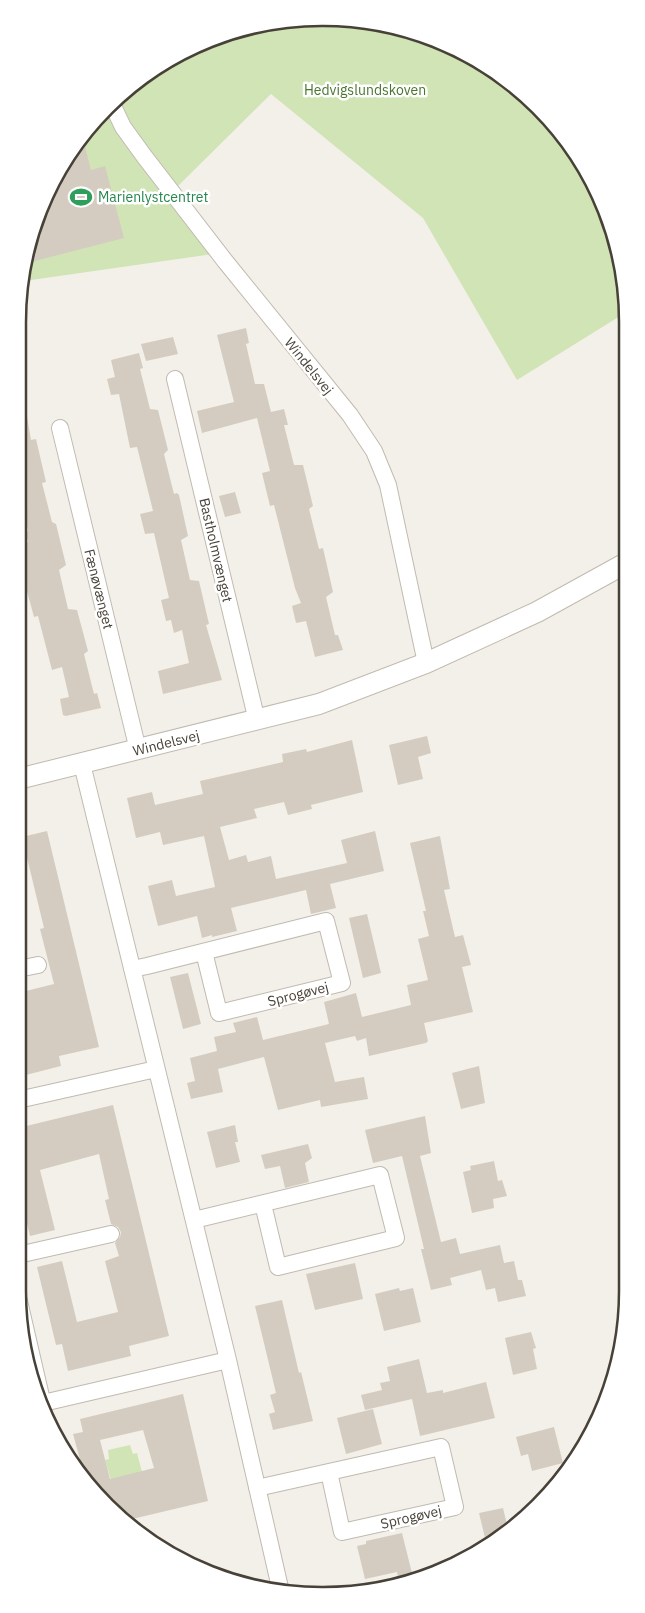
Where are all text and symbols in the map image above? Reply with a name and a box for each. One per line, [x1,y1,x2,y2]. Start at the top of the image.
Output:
park label: Hedvigslundskoven [304,81,426,99]
sports icon: Marienlystcentret [68,184,94,210]
place label: Marienlystcentret [98,188,209,206]
street label: Windelsvej [281,334,337,398]
street label: Bastholmvænget [195,496,237,604]
street label: Fænøvænget [80,547,118,631]
street label: Windelsvej [131,726,201,760]
street label: Sprogøvej [266,978,330,1010]
street label: Sprogøvej [379,1501,443,1533]

